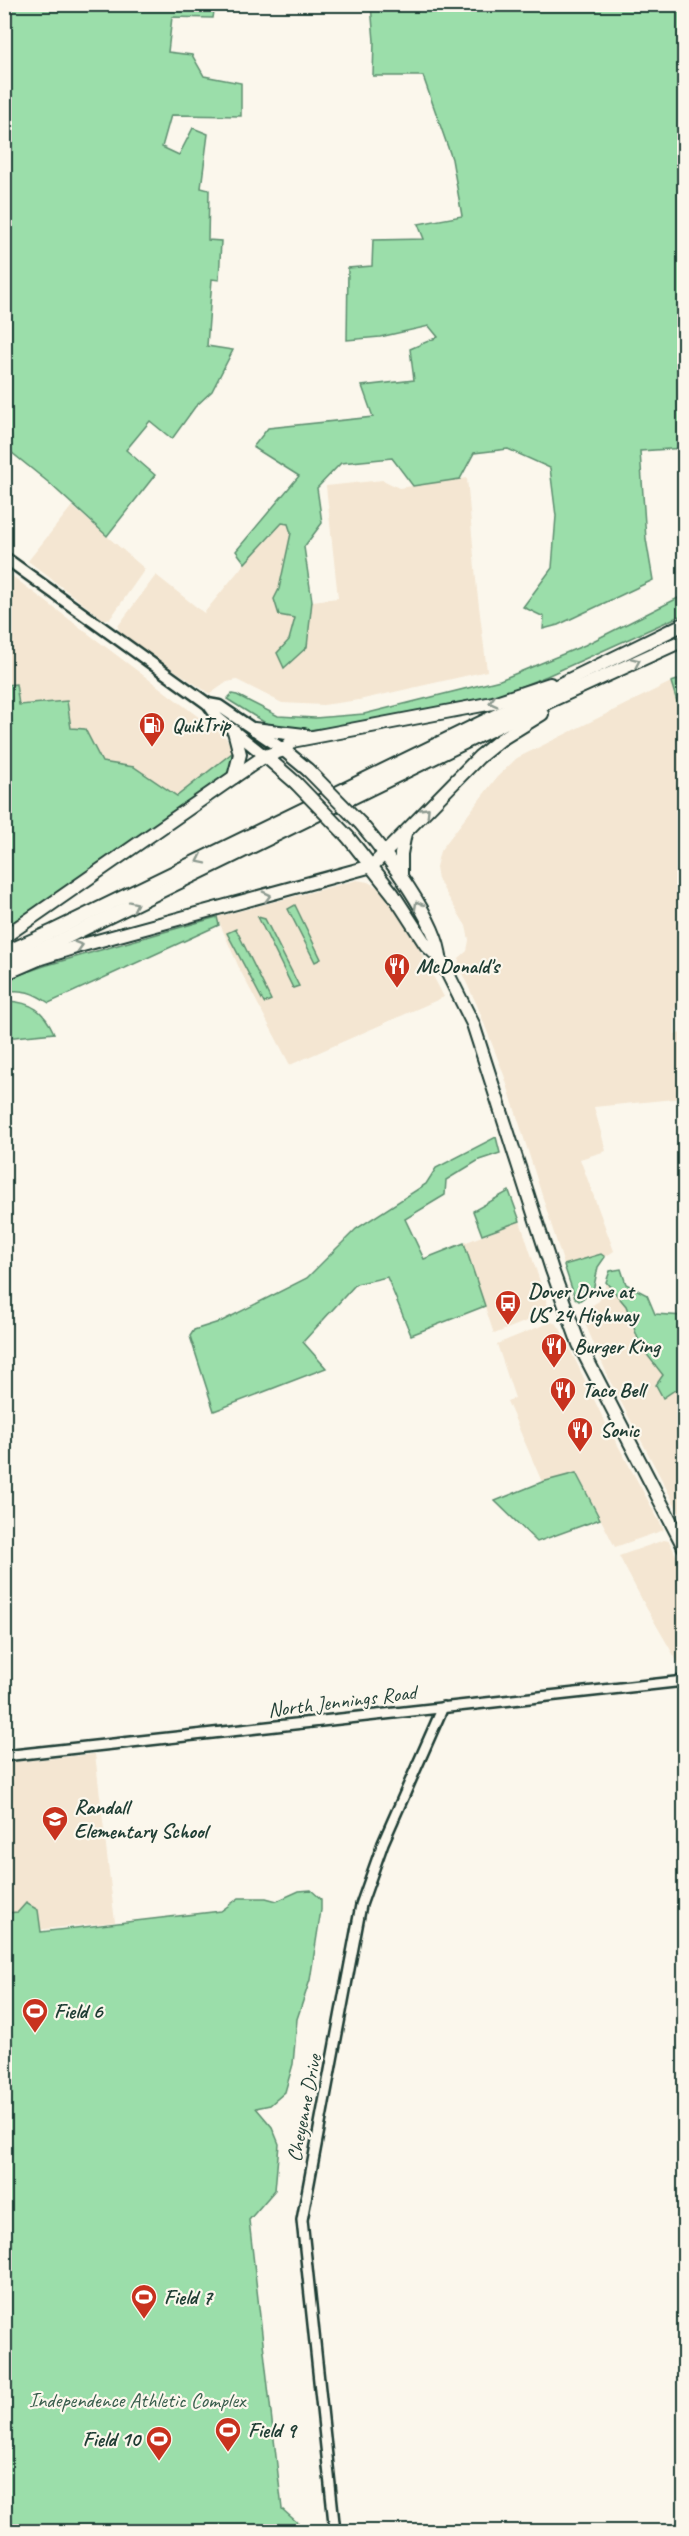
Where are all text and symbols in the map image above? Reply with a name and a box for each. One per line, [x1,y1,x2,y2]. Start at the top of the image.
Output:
one-way arrow [630,657,641,669]
one-way arrow [488,695,498,708]
fuel station icon: QuikTrip [137,710,167,748]
place label: QuikTrip [172,712,232,738]
one-way arrow [419,808,430,818]
one-way arrow [196,852,207,864]
one-way arrow [262,890,272,903]
one-way arrow [127,900,138,912]
one-way arrow [413,901,425,911]
one-way arrow [73,941,84,953]
restaurant icon: McDonald's [382,951,412,989]
place label: McDonald's [416,953,502,979]
place label: Dover Drive at US 24 Highway [528,1278,640,1328]
bus stop icon: Dover Drive at US 24 Highway [493,1288,523,1326]
restaurant icon: Burger King [539,1331,569,1369]
place label: Burger King [574,1333,662,1359]
restaurant icon: Taco Bell [548,1375,578,1413]
place label: Taco Bell [582,1377,649,1403]
restaurant icon: Sonic [565,1415,595,1453]
place label: Sonic [600,1417,641,1443]
street label: North Jennings Road [266,1679,421,1723]
place label: Randall Elementary School [74,1794,212,1844]
school or university icon: Randall Elementary School [40,1804,70,1842]
sports icon: Field 6 [20,1996,50,2034]
place label: Field 6 [54,1998,104,2024]
street label: Cheyenne Drive [281,2051,327,2164]
sports icon: Field 7 [129,2282,159,2320]
place label: Field 7 [164,2284,214,2310]
park label: Independence Athletic Complex [29,2387,247,2413]
sports icon: Field 9 [213,2415,243,2453]
place label: Field 9 [248,2417,298,2443]
sports icon: Field 10 [144,2424,174,2462]
place label: Field 10 [83,2426,143,2452]

